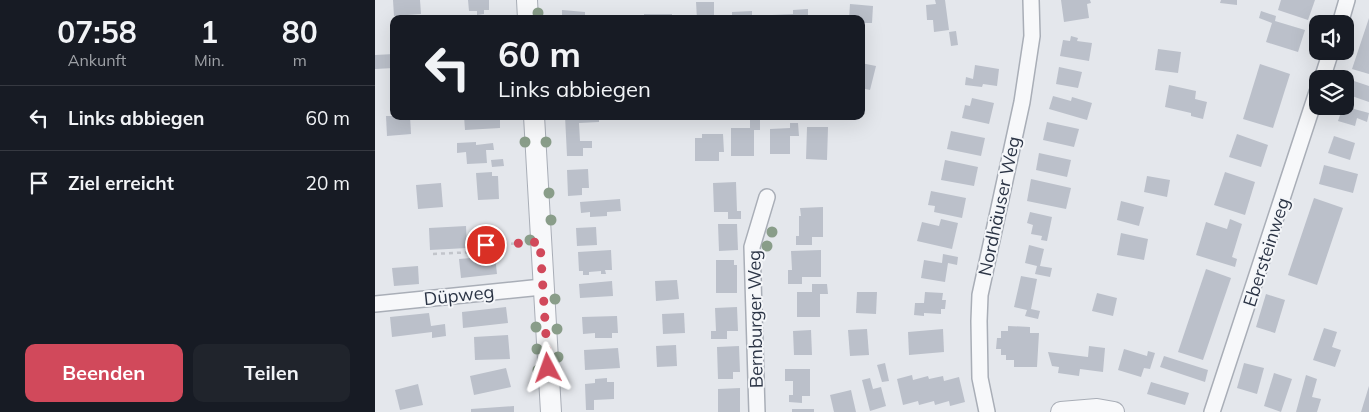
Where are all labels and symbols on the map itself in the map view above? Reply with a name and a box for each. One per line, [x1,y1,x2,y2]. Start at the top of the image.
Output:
street label: Nordhäuser Weg [973,134,1025,278]
street label: Ebersteinweg [1238,195,1294,309]
pin [465,224,507,266]
street label: Bernburger Weg [742,250,768,388]
street label: Düpweg [423,280,495,310]
position arrow [521,341,573,393]

